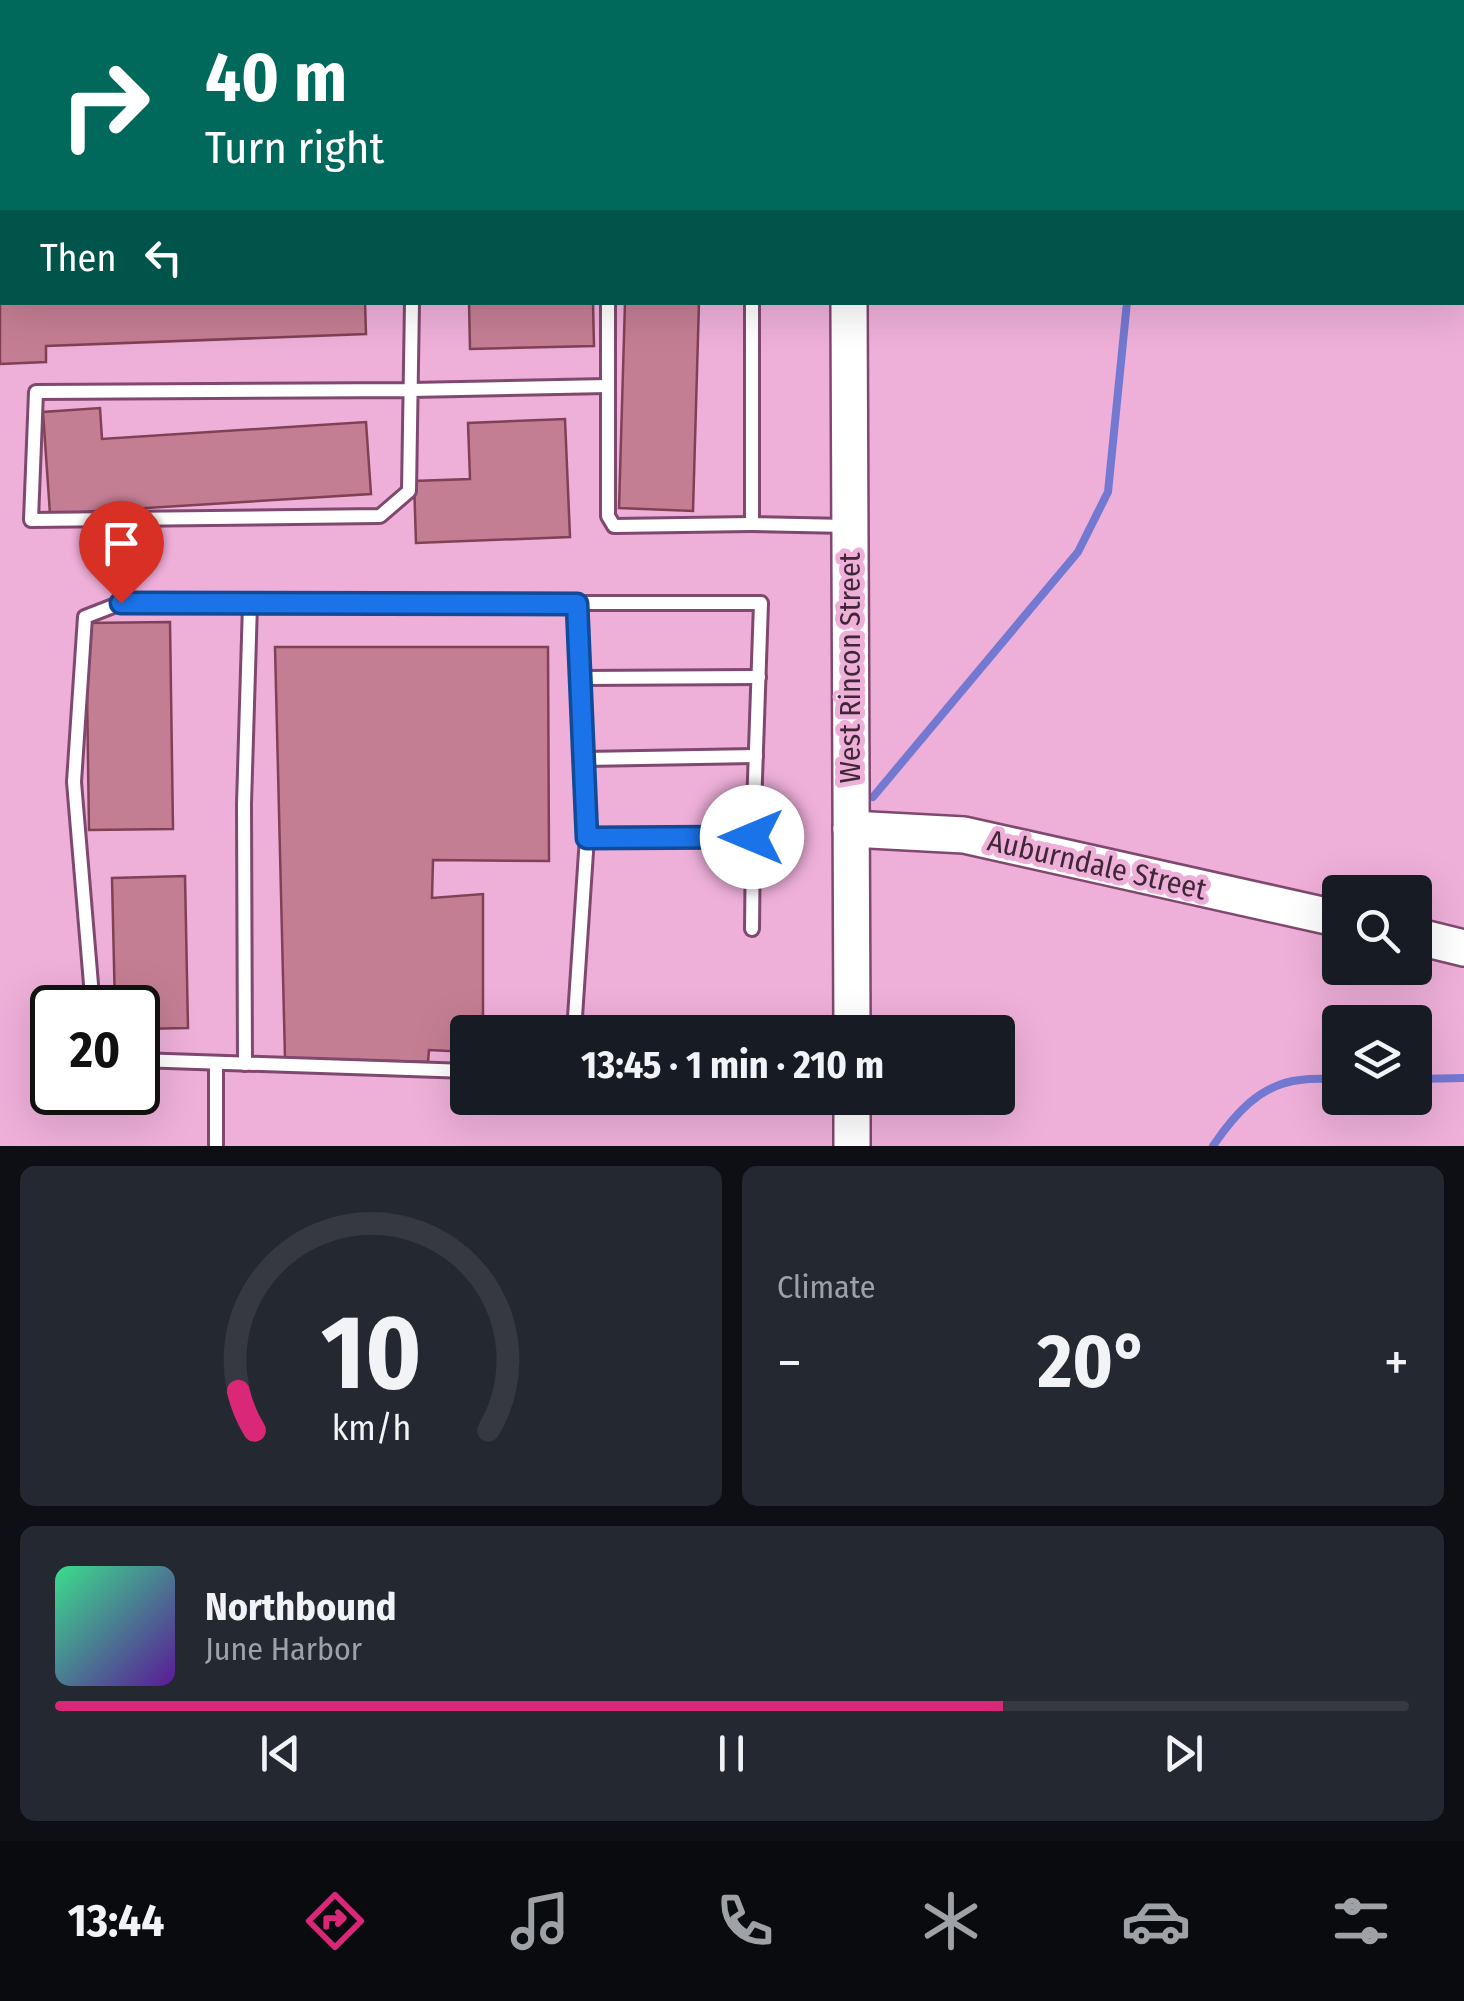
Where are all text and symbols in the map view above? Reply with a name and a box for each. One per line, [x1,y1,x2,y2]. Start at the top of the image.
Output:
text: 40 m [205,36,347,120]
icon: right [40,40,170,170]
text: Turn right [205,121,384,175]
icon: left [136,230,191,285]
text: Then [40,235,116,281]
pin [79,501,164,604]
icon: arrive [94,516,149,571]
street label: West Rincon Street [832,552,868,784]
position arrow [700,785,804,889]
street label: Auburndale Street [984,822,1210,908]
map controls [1322,875,1432,1115]
button: search [1322,875,1432,985]
speed limit sign: 20 [30,985,160,1115]
button: layers [1322,1005,1432,1115]
text: 13:45 · 1 min · 210 m [581,1042,884,1088]
text: Climate [777,1268,876,1306]
text: 10 [321,1291,421,1416]
text: 20° [1038,1317,1148,1407]
text: − [777,1330,802,1396]
text: + [1384,1330,1409,1396]
text: km/h [331,1407,411,1449]
text: Northbound [205,1584,397,1630]
text: June Harbor [205,1630,362,1668]
icon: previous [253,1726,308,1781]
icon: pause [704,1726,759,1781]
icon: next [1156,1726,1211,1781]
icon: directions [300,1886,370,1956]
icon: music [505,1886,575,1956]
icon: phone [710,1886,780,1956]
icon: climate [916,1886,986,1956]
icon: car [1121,1886,1191,1956]
icon: filters [1326,1886,1396,1956]
text: 13:44 [68,1894,164,1948]

